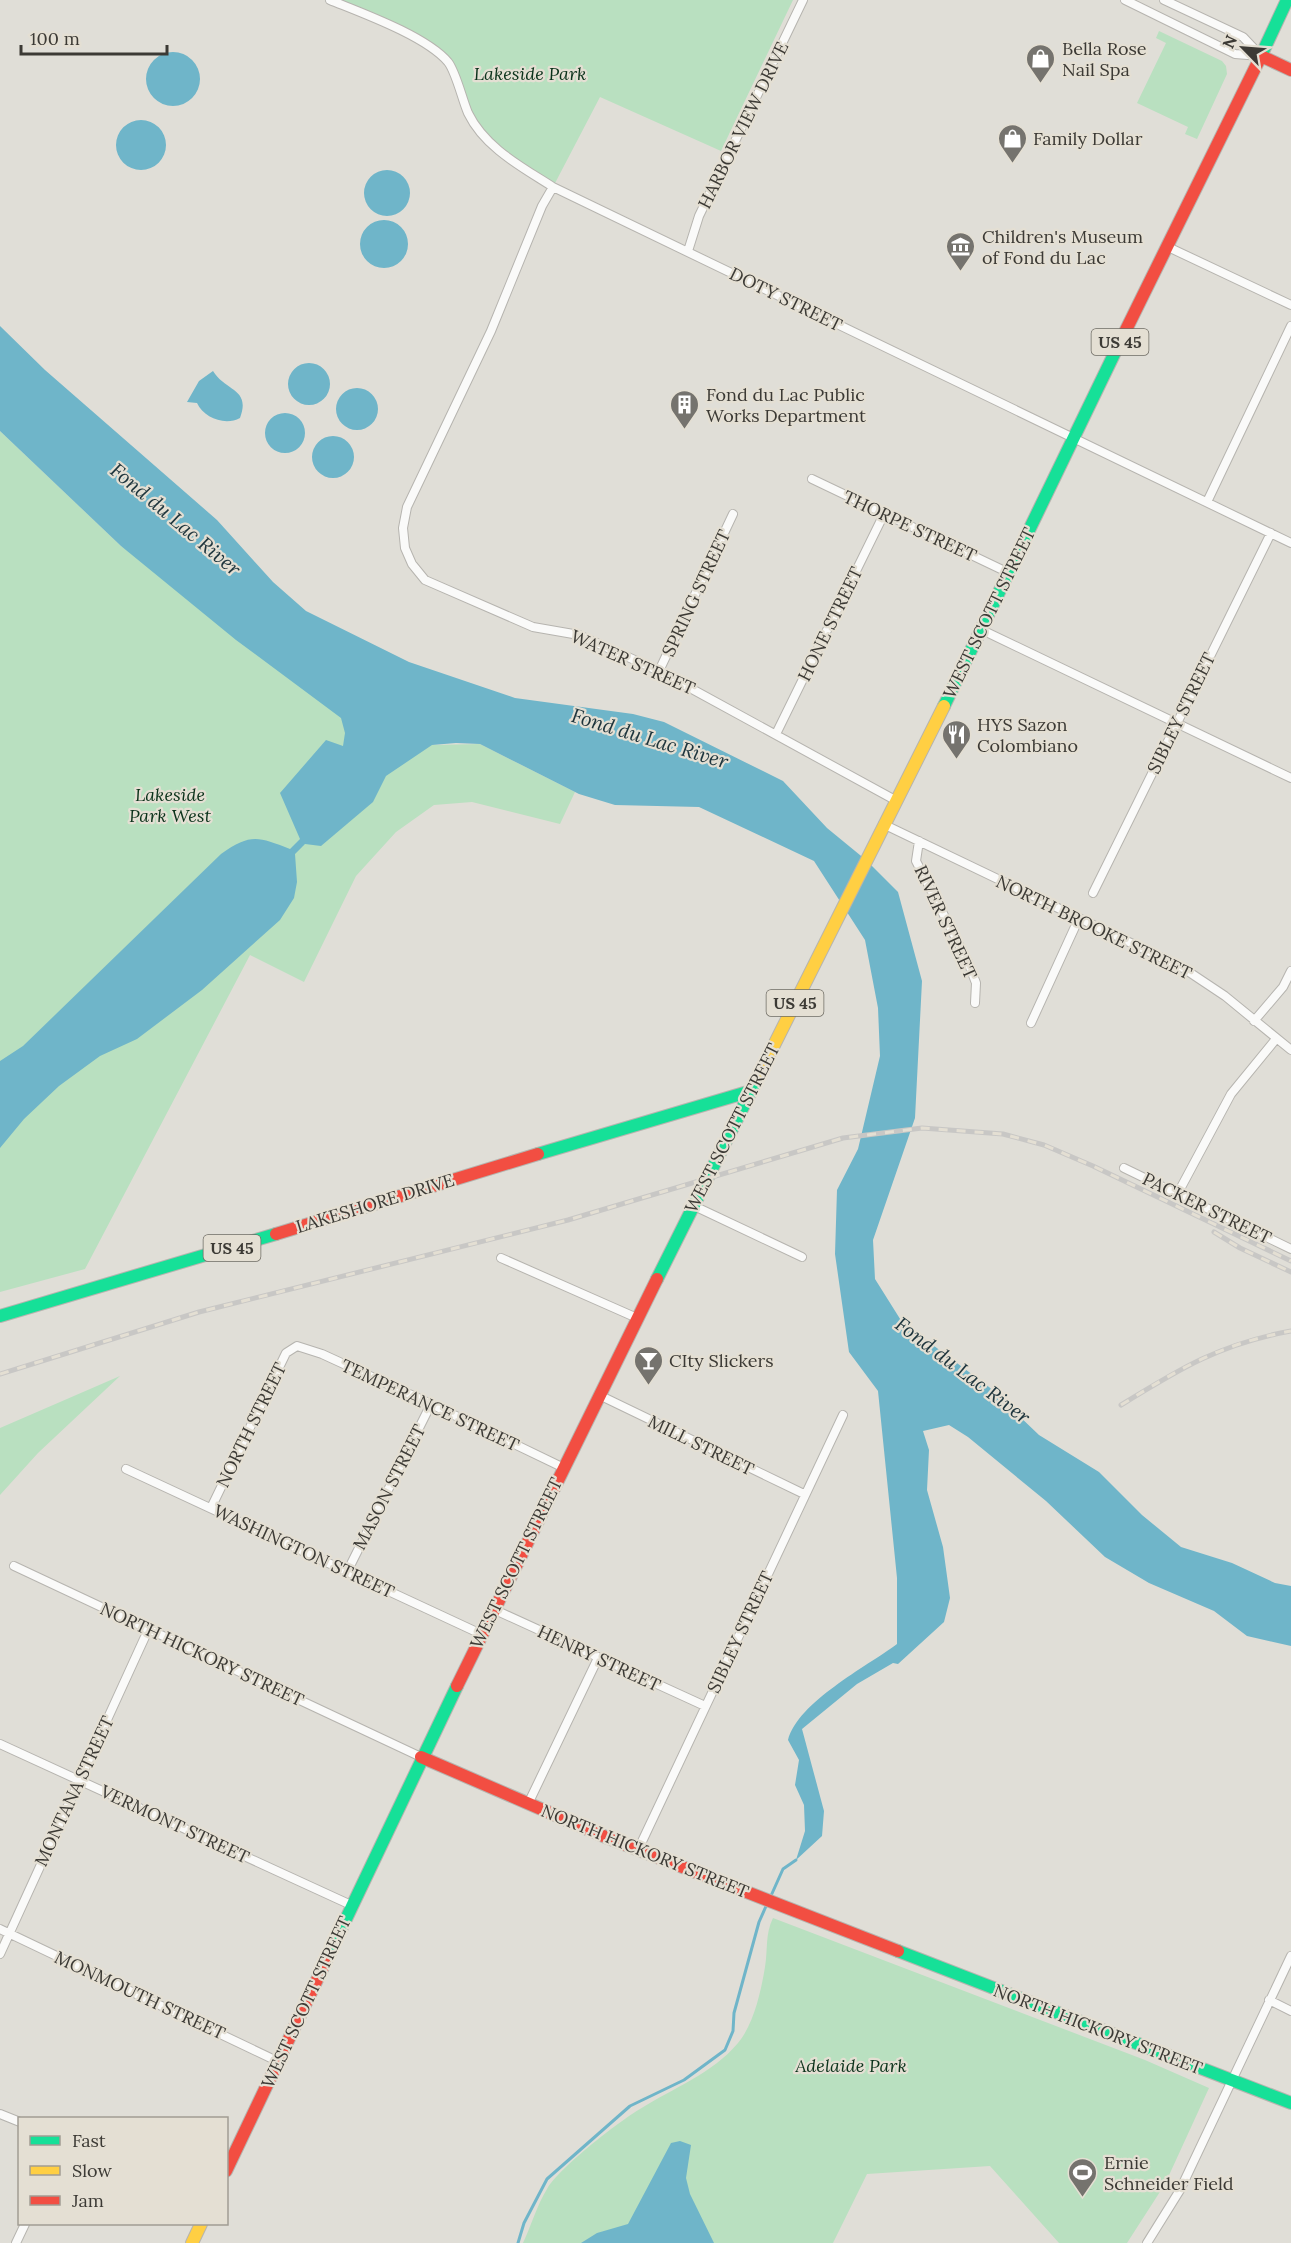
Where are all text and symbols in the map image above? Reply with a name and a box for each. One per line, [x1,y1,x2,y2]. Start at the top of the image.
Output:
scale bar [21,18,166,56]
north arrow [1213,18,1273,78]
text: 100 m [30,27,80,50]
text: N [1218,32,1241,51]
place label: Bella Rose Nail Spa [1062,37,1147,81]
street label: HARBOR VIEW DRIVE [693,38,793,212]
shop icon: Bella Rose Nail Spa [1025,42,1057,84]
park label: Lakeside Park [474,62,586,85]
shop icon: Family Dollar [996,122,1028,164]
place label: Family Dollar [1033,127,1143,150]
place label: Children's Museum of Fond du Lac [982,225,1143,269]
museum icon: Children's Museum of Fond du Lac [945,230,977,272]
street label: DOTY STREET [726,262,847,336]
road number: US 45 [1092,329,1148,355]
place label: Fond du Lac Public Works Department [706,383,866,427]
building icon: Fond du Lac Public Works Department [669,388,701,430]
water label: Fond du Lac River [106,457,247,581]
street label: THORPE STREET [840,485,981,567]
street label: WEST SCOTT STREET [938,523,1041,702]
street label: SPRING STREET [657,525,736,660]
street label: HONE STREET [792,563,868,685]
street label: WATER STREET [567,624,699,700]
street label: SIBLEY STREET [1142,648,1220,777]
water label: Fond du Lac River [568,702,732,774]
place label: HYS Sazon Colombiano [977,713,1078,757]
restaurant icon: HYS Sazon Colombiano [940,718,972,760]
park label: Lakeside Park West [129,783,211,827]
street label: RIVER STREET [910,861,983,983]
street label: NORTH BROOKE STREET [992,869,1196,985]
road number: US 45 [766,990,824,1016]
street label: WEST SCOTT STREET [679,1039,785,1217]
street label: PACKER STREET [1139,1167,1276,1249]
street label: LAKESHORE DRIVE [293,1168,457,1238]
road number: US 45 [204,1235,260,1261]
water label: Fond du Lac River [890,1311,1036,1430]
bar icon: CIty Slickers [632,1344,664,1386]
place label: CIty Slickers [669,1349,774,1372]
street label: TEMPERANCE STREET [337,1354,523,1457]
street label: NORTH STREET [211,1358,291,1491]
street label: MILL STREET [644,1409,758,1481]
street label: MASON STREET [348,1420,431,1553]
street label: WEST SCOTT STREET [465,1473,568,1652]
street label: WASHINGTON STREET [210,1499,399,1603]
street label: SIBLEY STREET [702,1567,779,1697]
street label: NORTH HICKORY STREET [97,1597,308,1712]
street label: HENRY STREET [534,1619,665,1697]
street label: MONTANA STREET [29,1712,119,1870]
street label: VERMONT STREET [96,1779,254,1869]
street label: NORTH HICKORY STREET [538,1799,753,1903]
street label: WEST SCOTT STREET [256,1912,356,2092]
street label: MONMOUTH STREET [51,1945,229,2045]
street label: NORTH HICKORY STREET [990,1978,1206,2080]
park label: Adelaide Park [794,2054,907,2077]
legend [18,2117,228,2225]
text: Fast [72,2129,106,2152]
place label: Ernie Schneider Field [1104,2151,1234,2195]
sports icon: Ernie Schneider Field [1067,2156,1099,2198]
text: Slow [72,2159,112,2182]
text: Jam [71,2189,104,2212]

